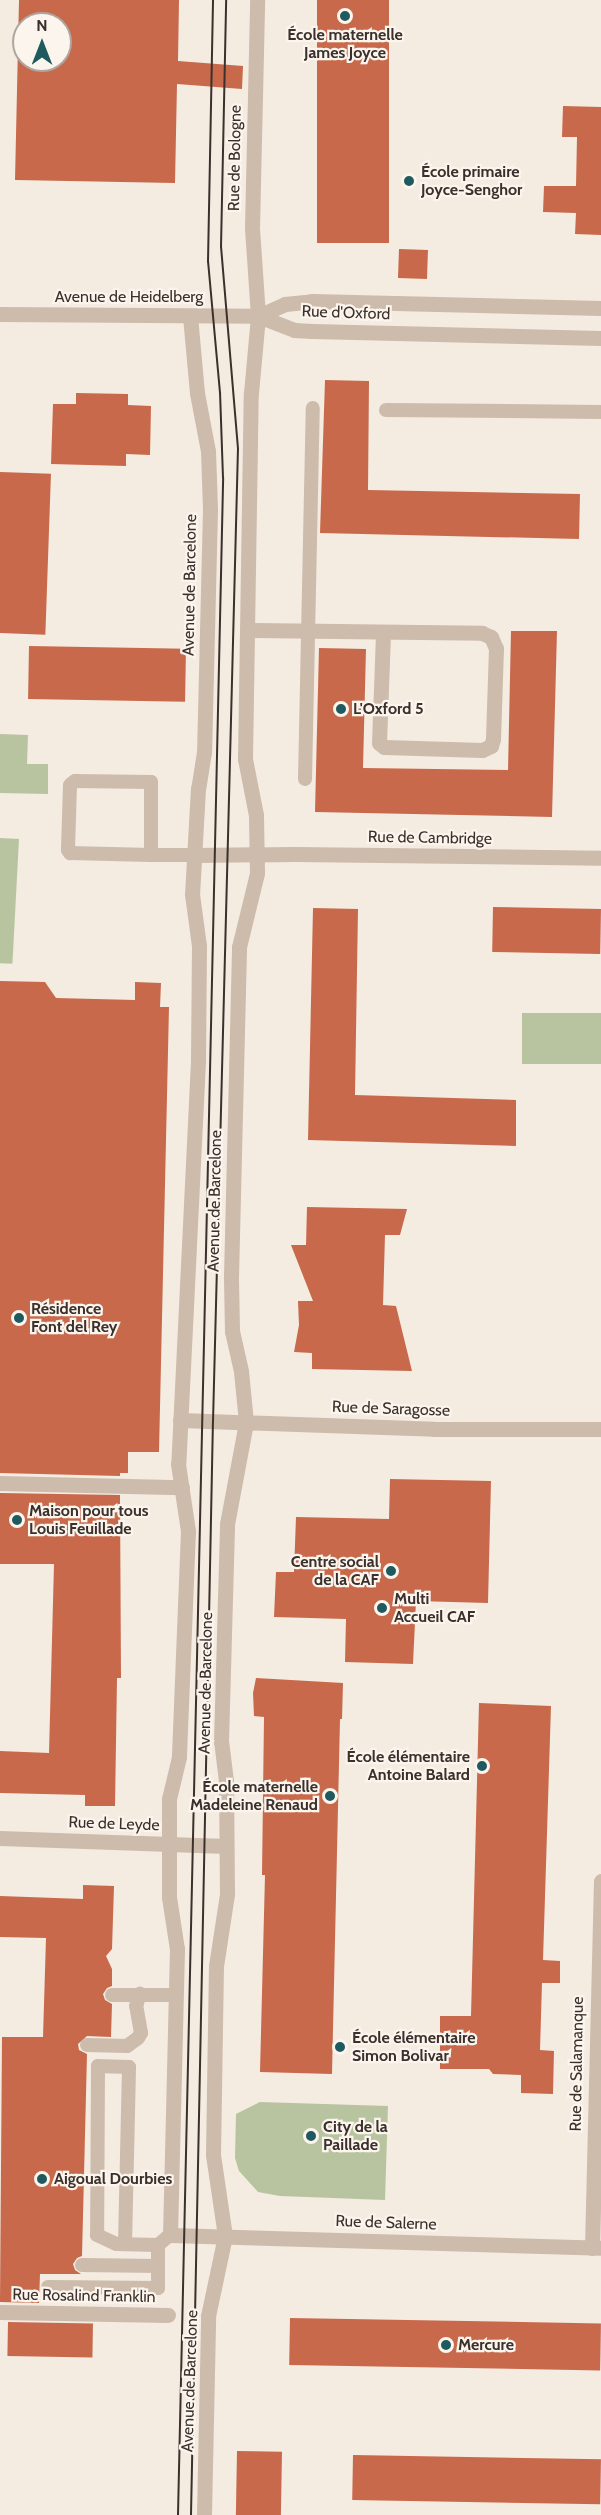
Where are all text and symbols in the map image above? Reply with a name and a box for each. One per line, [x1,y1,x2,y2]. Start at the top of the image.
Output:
marker: École maternelle James Joyce [338,9,352,23]
north arrow [12,12,72,72]
text: N [36,16,48,35]
place label: École maternelle James Joyce [287,25,403,63]
street label: Rue de Bologne [224,105,246,211]
place label: École primaire Joyce-Senghor [421,162,522,200]
marker: École primaire Joyce-Senghor [402,174,416,188]
street label: Avenue de Heidelberg [55,287,203,307]
street label: Rue d'Oxford [301,302,391,324]
street label: Avenue de Barcelone [179,514,201,656]
place label: L'Oxford 5 [353,699,423,719]
marker: L'Oxford 5 [334,702,348,716]
street label: Rue de Cambridge [368,827,492,849]
street label: Avenue de Barcelone [204,1130,226,1272]
place label: Résidence Font del Rey [31,1299,117,1337]
marker: Résidence Font del Rey [12,1311,26,1325]
street label: Rue de Saragosse [332,1397,450,1421]
place label: Maison pour tous Louis Feuillade [29,1501,149,1539]
marker: Maison pour tous Louis Feuillade [10,1513,24,1527]
place label: Centre social de la CAF [291,1552,379,1590]
marker: Centre social de la CAF [384,1564,398,1578]
place label: Multi Accueil CAF [394,1589,475,1627]
marker: Multi Accueil CAF [375,1601,389,1615]
street label: Avenue de Barcelone [195,1612,217,1754]
place label: École élémentaire Antoine Balard [347,1747,470,1785]
marker: École élémentaire Antoine Balard [475,1759,489,1773]
place label: École maternelle Madeleine Renaud [190,1777,318,1815]
marker: École maternelle Madeleine Renaud [323,1789,337,1803]
street label: Rue de Leyde [68,1813,160,1835]
street label: Rue de Salamanque [566,1996,588,2132]
place label: École élémentaire Simon Bolivar [352,2028,475,2066]
marker: École élémentaire Simon Bolivar [333,2040,347,2054]
place label: City de la Paillade [323,2117,388,2155]
marker: City de la Paillade [304,2129,318,2143]
place label: Aigoual Dourbies [54,2169,172,2189]
marker: Aigoual Dourbies [35,2172,49,2186]
street label: Rue de Salerne [335,2212,437,2234]
street label: Rue Rosalind Franklin [12,2285,156,2307]
street label: Avenue de Barcelone [178,2310,202,2452]
place label: Mercure [458,2335,514,2355]
marker: Mercure [439,2338,453,2352]

